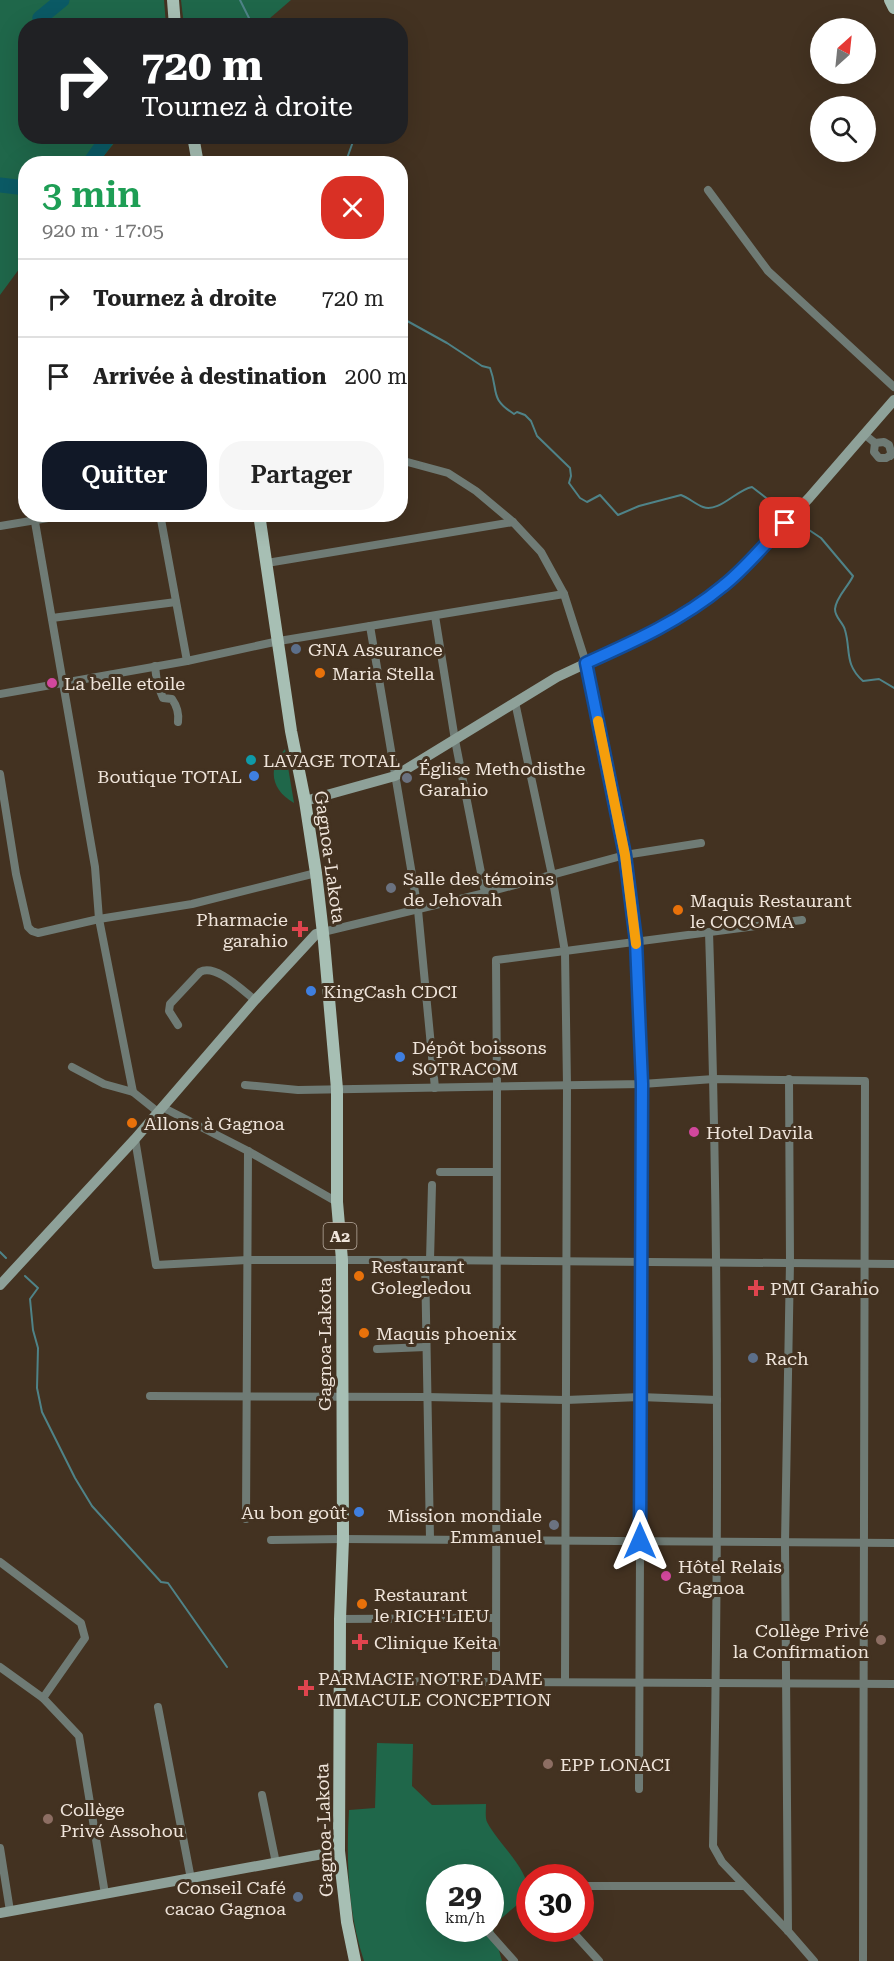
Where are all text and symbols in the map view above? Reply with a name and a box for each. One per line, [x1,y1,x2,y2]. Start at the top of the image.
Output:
north arrow [810,18,876,84]
map controls [810,18,876,162]
text: 720 m [141,41,263,90]
icon: right [42,42,120,120]
text: Tournez à droite [141,91,353,123]
button: search [810,96,876,162]
text: 3 min [42,174,141,216]
button: close [321,176,384,239]
text: 920 m · 17:05 [42,218,164,242]
icon: right [42,282,75,315]
text: Tournez à droite [93,286,277,311]
text: 720 m [321,286,384,311]
icon: arrive [42,360,75,393]
text: Arrivée à destination [93,364,327,389]
text: 200 m [345,364,407,389]
button: Quitter [42,441,207,510]
button: Partager [219,441,384,510]
pin [759,497,810,548]
icon: arrive [768,506,801,539]
place label: GNA Assurance [308,639,443,660]
marker: GNA Assurance [289,642,303,656]
place label: Maria Stella [332,663,435,684]
marker: Maria Stella [313,666,327,680]
place label: La belle etoile [64,673,185,694]
marker: La belle etoile [45,676,59,690]
place label: LAVAGE TOTAL [263,750,400,771]
marker: LAVAGE TOTAL [244,753,258,767]
place label: Église Methodisthe Garahio [419,758,586,800]
place label: Boutique TOTAL [97,766,242,787]
marker: Boutique TOTAL [247,769,261,783]
marker: Église Methodisthe Garahio [400,771,414,785]
street label: Gagnoa-Lakota [310,789,350,925]
place label: Salle des témoins de Jehovah [403,868,554,910]
marker: Salle des témoins de Jehovah [384,881,398,895]
place label: Maquis Restaurant le COCOMA [690,890,852,932]
marker: Maquis Restaurant le COCOMA [671,903,685,917]
place label: Pharmacie garahio [196,909,288,951]
marker: Pharmacie garahio [293,922,307,936]
place label: KingCash CDCI [323,981,458,1002]
marker: KingCash CDCI [304,984,318,998]
place label: Dépôt boissons SOTRACOM [412,1037,547,1079]
marker: Dépôt boissons SOTRACOM [393,1050,407,1064]
place label: Allons à Gagnoa [144,1113,285,1134]
marker: Allons à Gagnoa [125,1116,139,1130]
place label: Hotel Davila [706,1122,813,1143]
marker: Hotel Davila [687,1125,701,1139]
road number: A2 [324,1223,356,1249]
place label: Restaurant Golegledou [371,1256,471,1298]
marker: Restaurant Golegledou [352,1269,366,1283]
street label: Gagnoa-Lakota [314,1277,335,1411]
place label: PMI Garahio [770,1278,879,1299]
marker: PMI Garahio [747,1279,765,1297]
place label: Maquis phoenix [376,1323,517,1344]
marker: Maquis phoenix [357,1326,371,1340]
place label: Rach [765,1348,809,1369]
marker: Rach [746,1351,760,1365]
place label: Au bon goût [241,1502,347,1523]
marker: Au bon goût [352,1505,366,1519]
place label: Mission mondiale Emmanuel [387,1505,542,1547]
position arrow [608,1509,672,1573]
marker: Mission mondiale Emmanuel [547,1518,561,1532]
place label: Hôtel Relais Gagnoa [678,1556,782,1598]
marker: Hôtel Relais Gagnoa [659,1569,673,1583]
place label: Restaurant le RICH'LIEU [374,1584,490,1626]
marker: Restaurant le RICH'LIEU [355,1597,369,1611]
place label: Collège Privé la Confirmation [733,1620,869,1662]
place label: Clinique Keita [374,1632,498,1653]
marker: Clinique Keita [351,1633,369,1651]
marker: Collège Privé la Confirmation [874,1633,888,1647]
place label: PARMACIE NOTRE DAME IMMACULE CONCEPTION [318,1668,551,1710]
marker: PARMACIE NOTRE DAME IMMACULE CONCEPTION [299,1681,313,1695]
place label: EPP LONACI [560,1754,671,1775]
marker: EPP LONACI [541,1757,555,1771]
street label: Gagnoa-Lakota [311,1763,337,1897]
place label: Collège Privé Assohou [60,1799,184,1841]
marker: Collège Privé Assohou [41,1812,55,1826]
speed limit sign: 30 [516,1864,594,1942]
place label: Conseil Café cacao Gagnoa [165,1877,286,1919]
text: 29 [448,1878,482,1913]
marker: Conseil Café cacao Gagnoa [291,1890,305,1904]
text: km/h [445,1909,485,1927]

